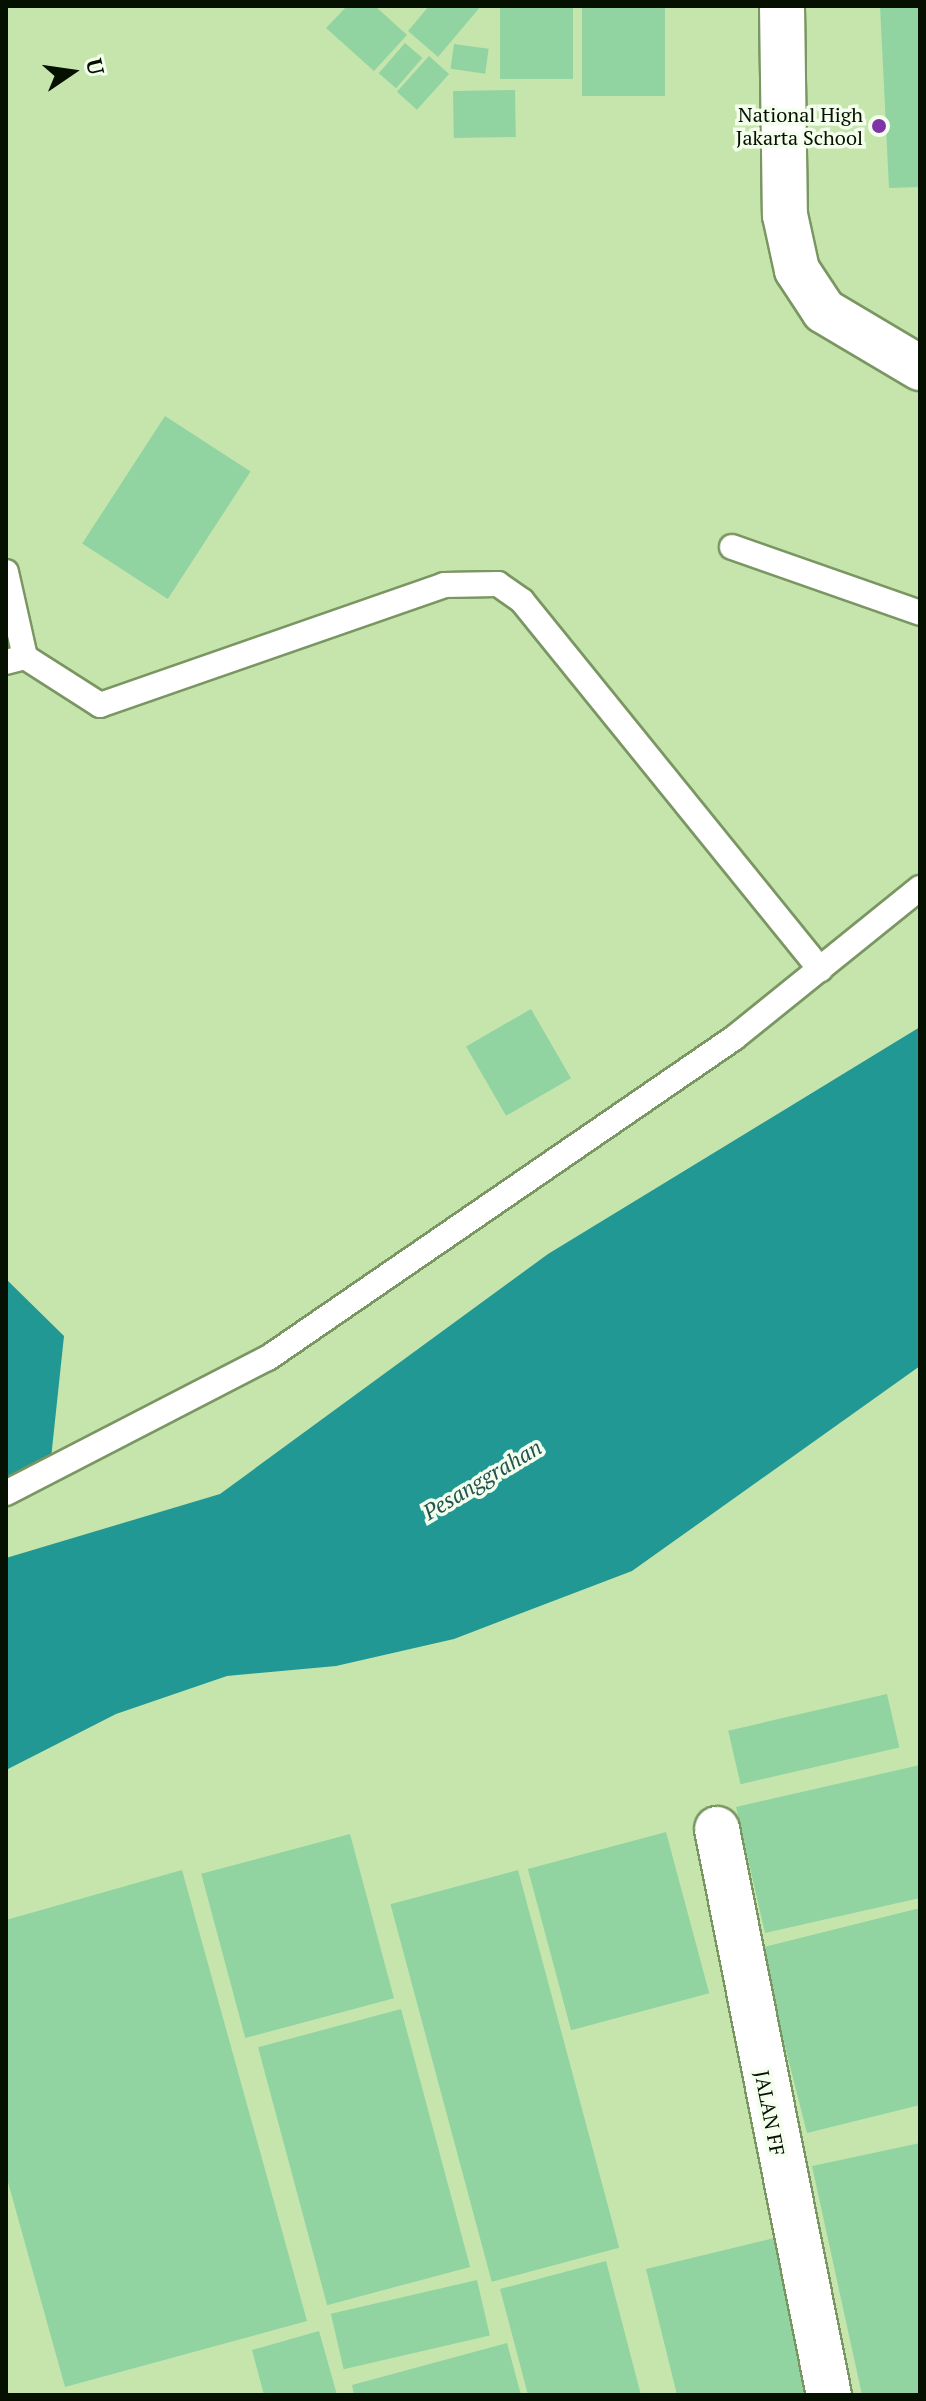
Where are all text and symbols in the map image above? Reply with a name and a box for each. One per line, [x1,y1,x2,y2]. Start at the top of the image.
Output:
north arrow [32,32,112,112]
text: U [80,56,112,77]
place label: National High Jakarta School [736,102,863,149]
marker: National High Jakarta School [870,117,888,135]
water label: Pesanggrahan [418,1433,546,1525]
street label: JALAN FF [750,2068,790,2158]

